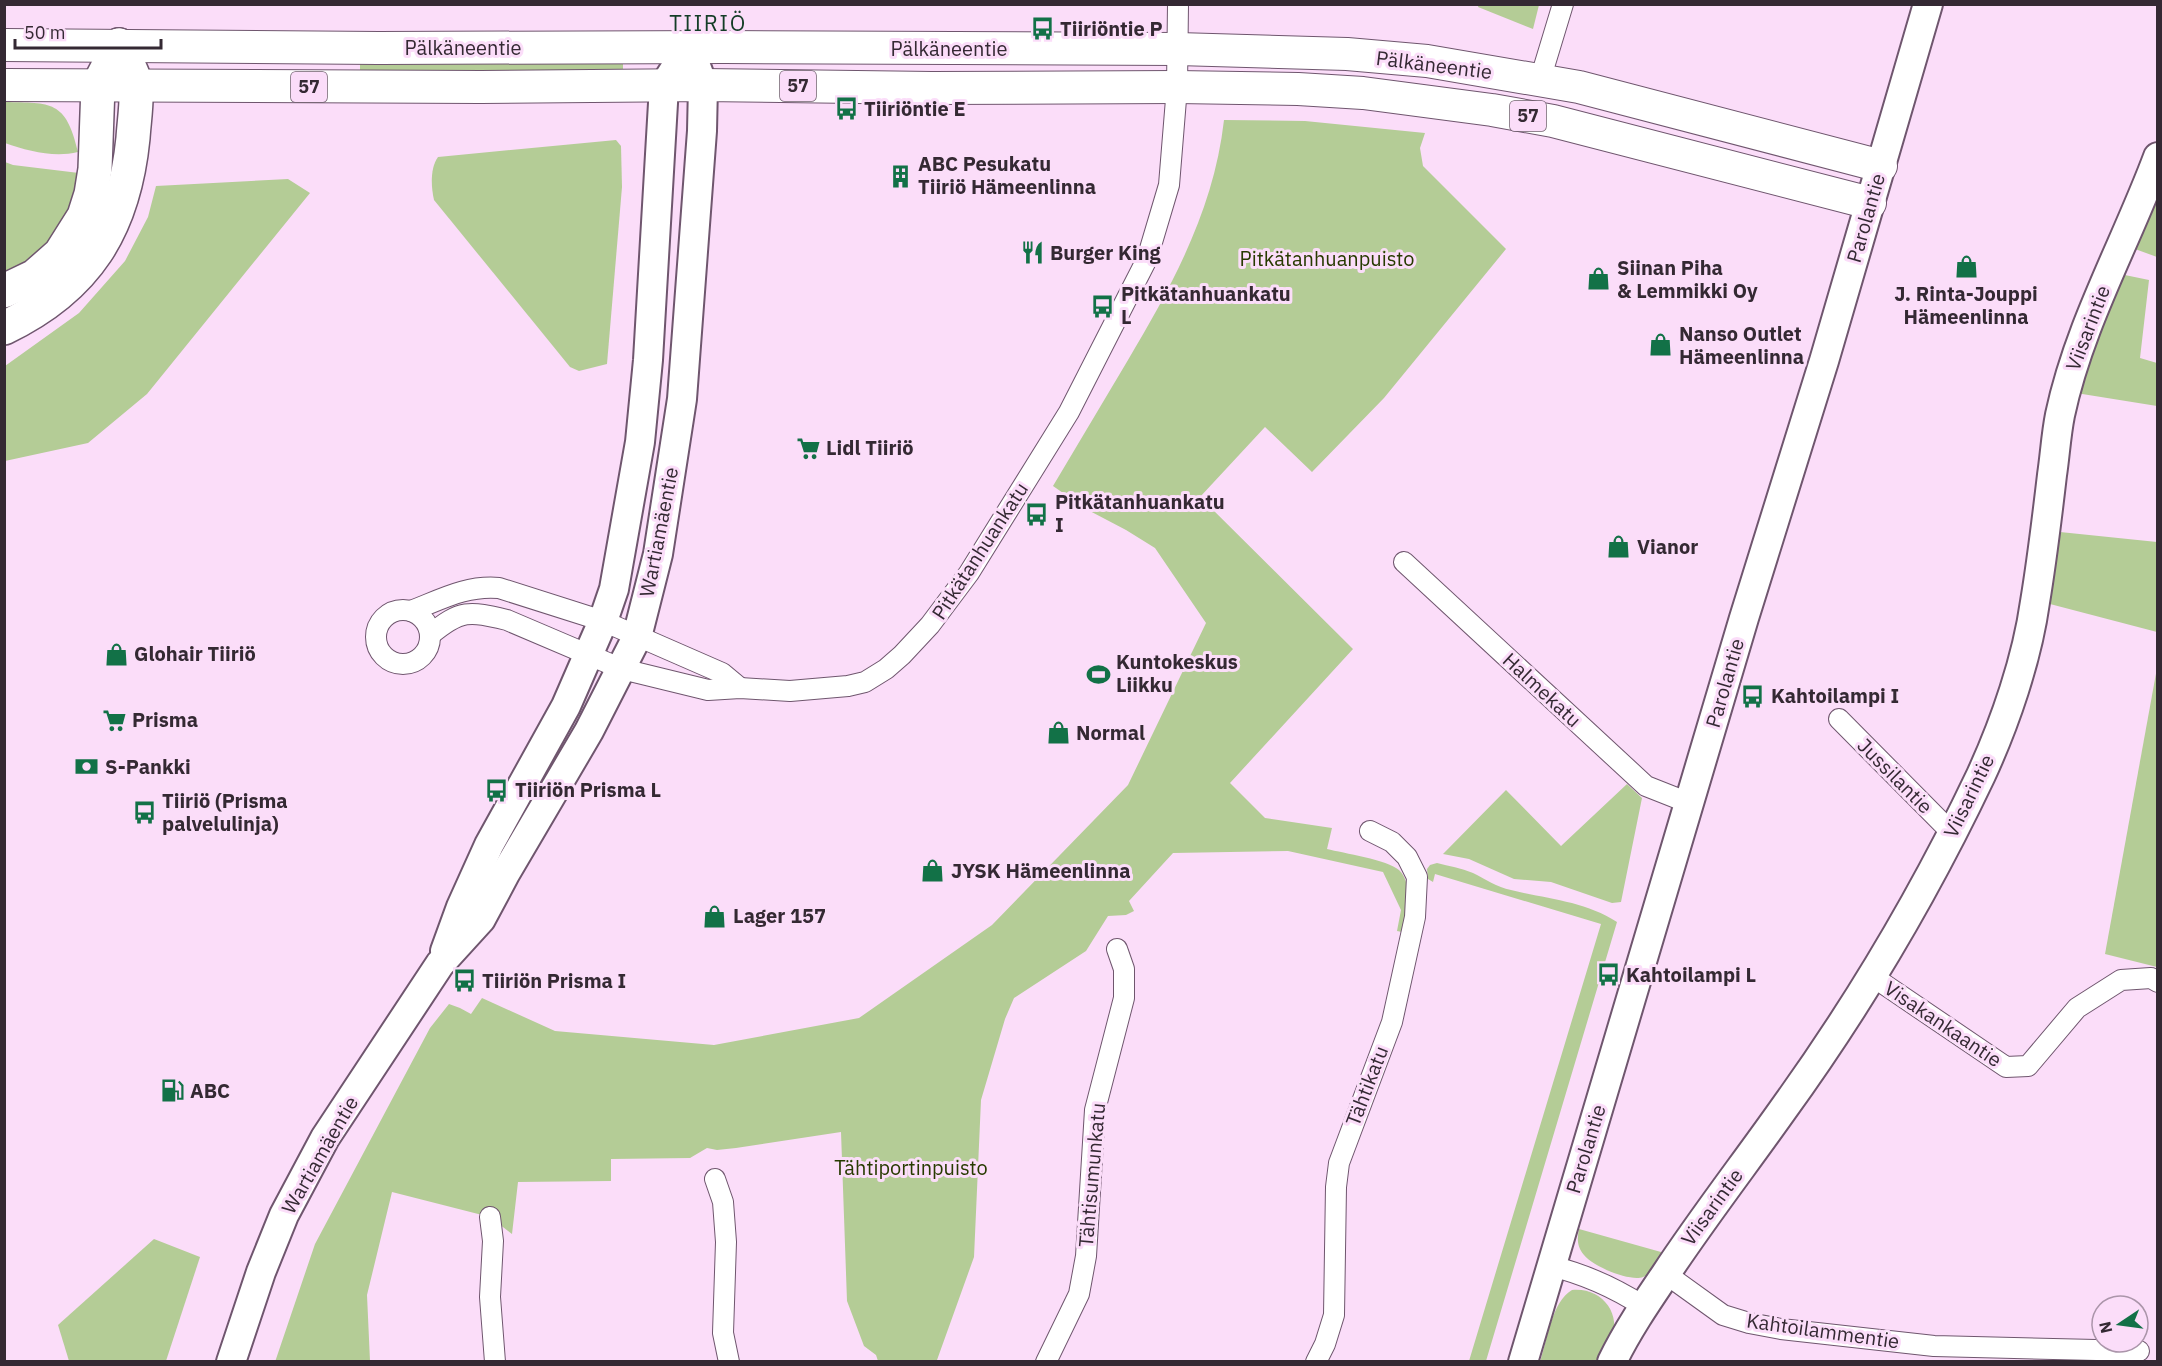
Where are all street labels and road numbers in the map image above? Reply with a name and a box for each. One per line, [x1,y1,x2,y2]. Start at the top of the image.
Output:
street label: Pälkäneentie [405,34,521,61]
street label: Pälkäneentie [891,35,1007,62]
street label: Pälkäneentie [1374,44,1494,85]
road number: 57 [780,71,816,101]
road number: 57 [291,72,327,102]
road number: 57 [1510,101,1546,131]
street label: Parolantie [1840,170,1891,266]
street label: Viisarintie [2059,281,2116,374]
street label: Wartiamäentie [633,465,684,599]
street label: Pitkätanhuankatu [925,477,1034,625]
street label: Parolantie [1699,635,1750,731]
street label: Halmekatu [1497,646,1587,733]
street label: Jussilantie [1852,732,1939,819]
street label: Viisarintie [1937,750,2000,842]
street label: Visakankaantie [1879,974,2007,1073]
street label: Tähtikatu [1339,1042,1394,1130]
street label: Wartiamäentie [275,1091,364,1219]
street label: Parolantie [1559,1101,1612,1197]
street label: Tähtisumunkatu [1072,1102,1111,1248]
street label: Viisarintie [1674,1163,1749,1251]
street label: Kahtoilammentie [1745,1306,1901,1355]

